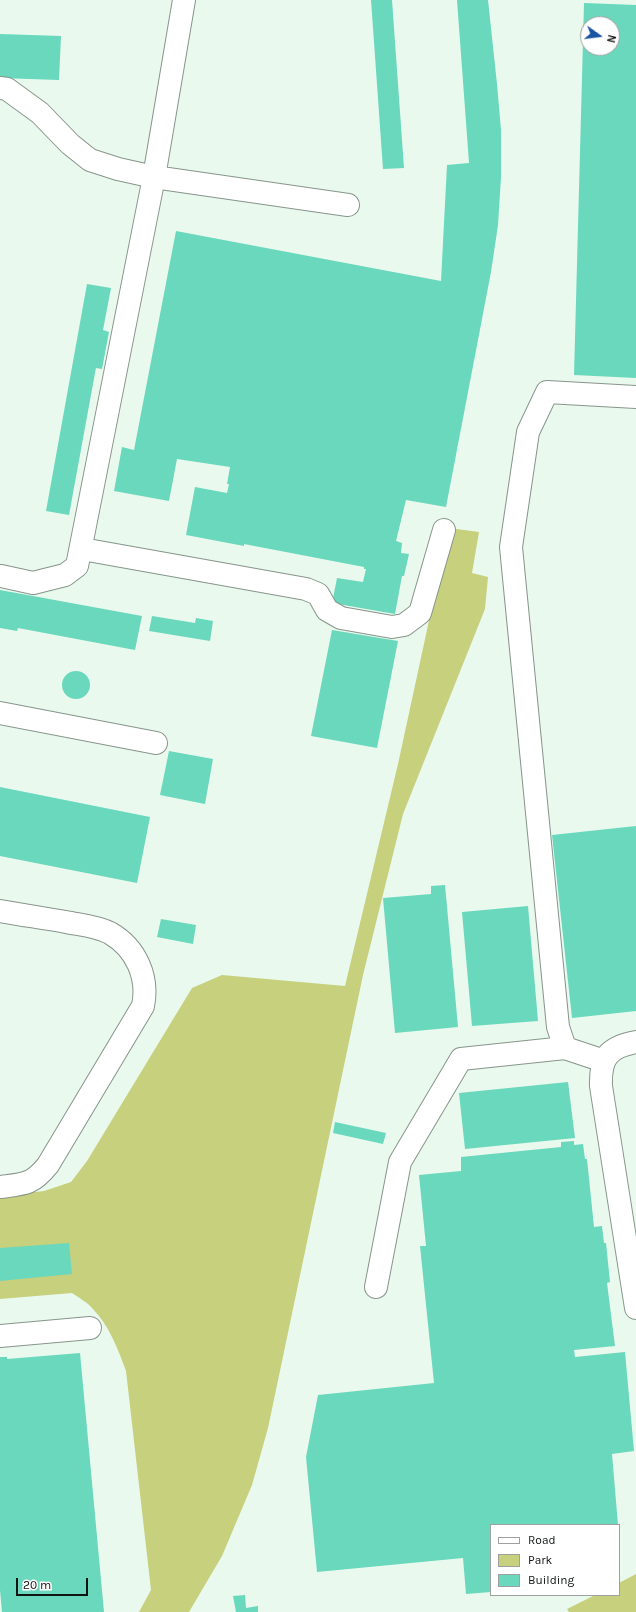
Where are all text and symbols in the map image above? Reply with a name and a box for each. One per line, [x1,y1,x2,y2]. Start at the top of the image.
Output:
north arrow [580,16,620,56]
text: N [604,33,618,44]
legend [490,1524,620,1596]
text: Road [528,1533,556,1547]
text: Park [528,1553,552,1567]
scale bar [18,1570,90,1596]
text: Building [528,1573,574,1587]
text: 20 m [23,1578,51,1592]

